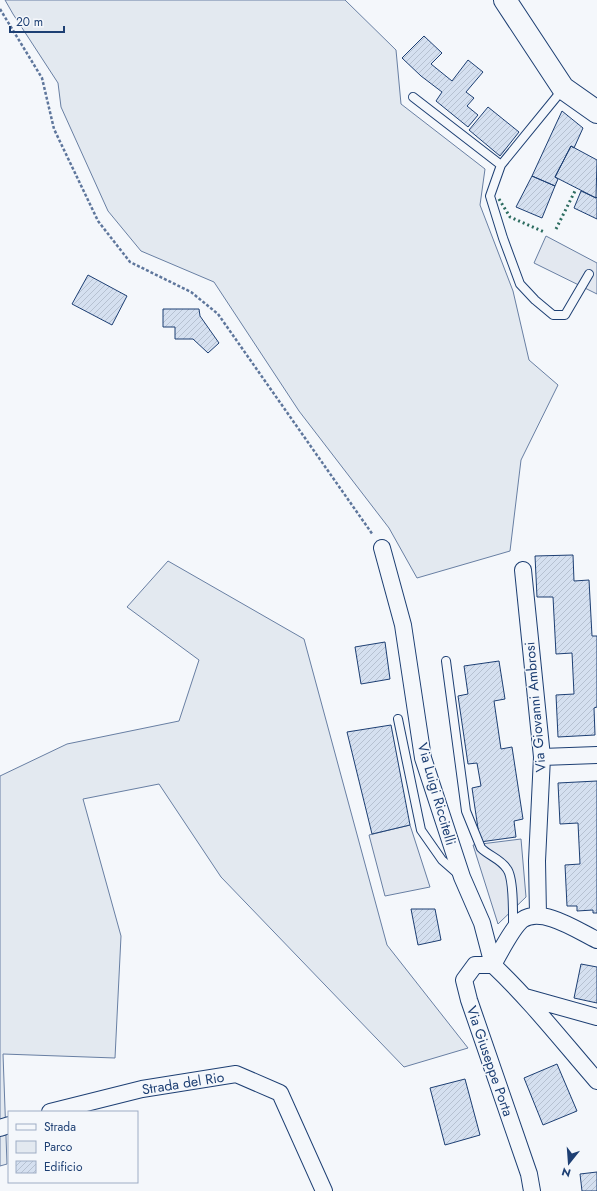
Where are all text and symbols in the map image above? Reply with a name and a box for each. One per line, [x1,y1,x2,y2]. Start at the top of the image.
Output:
scale bar [10,8,64,34]
text: 20 m [16,13,43,31]
street label: Via Giovanni Ambrosi [519,641,551,773]
street label: Via Luigi Riccitelli [413,740,461,848]
street label: Via Giuseppe Porta [462,1003,518,1119]
street label: Strada del Rio [140,1067,226,1099]
legend [8,1111,138,1183]
text: Strada [44,1118,76,1136]
text: Parco [44,1138,73,1156]
north arrow [549,1143,589,1183]
text: Edificio [44,1158,83,1176]
text: N [560,1164,573,1181]

